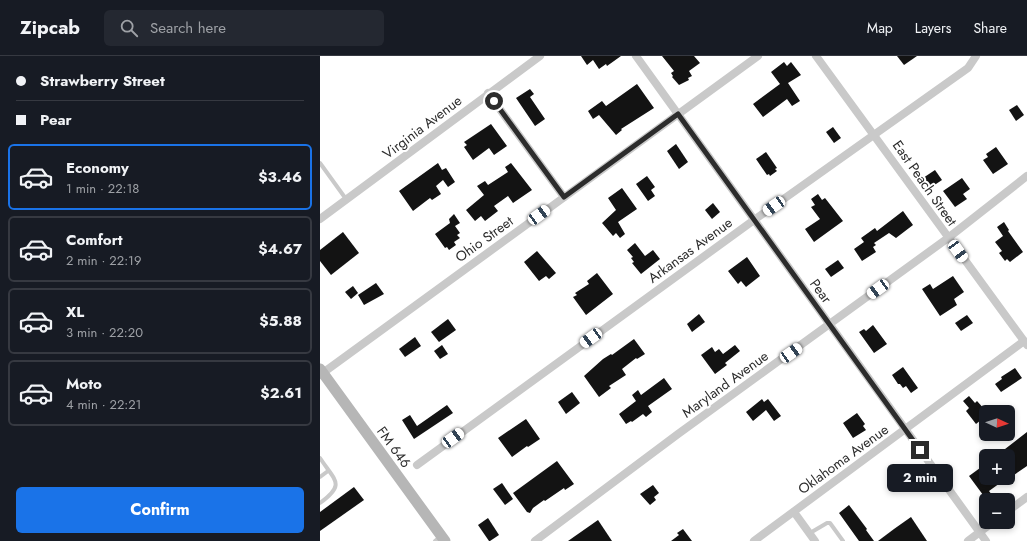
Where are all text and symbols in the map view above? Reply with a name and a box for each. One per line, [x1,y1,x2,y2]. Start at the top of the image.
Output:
search box [104,10,384,46]
text: Zipcab [20,14,80,41]
icon: search [118,17,140,39]
text: Search here [150,17,226,39]
text: Map [867,18,893,38]
text: Layers [915,18,951,38]
text: Share [973,18,1007,38]
text: Strawberry Street [40,70,165,92]
street label: Virginia Avenue [378,91,466,163]
route start [485,92,503,110]
text: Pear [40,109,72,131]
street label: East Peach Street [888,136,962,230]
text: Economy [66,157,129,179]
icon: car [18,159,54,195]
text: $3.46 [258,166,302,188]
text: 1 min · 22:18 [66,179,139,198]
car [761,194,787,218]
car [526,203,552,227]
street label: Ohio Street [451,211,518,267]
street label: Arkansas Avenue [644,212,736,288]
text: Comfort [66,229,123,251]
icon: car [18,231,54,267]
text: $4.67 [258,238,302,260]
car [946,238,970,264]
text: 2 min · 22:19 [66,251,141,270]
street label: Pear [805,275,837,308]
car [865,277,891,301]
text: XL [66,301,84,323]
icon: car [18,303,54,339]
text: $5.88 [259,310,302,332]
text: 3 min · 22:20 [66,323,143,342]
car [578,326,604,350]
car [778,341,804,365]
street label: Maryland Avenue [678,346,772,422]
text: Moto [66,373,102,395]
icon: car [18,375,54,411]
text: $2.61 [260,382,302,404]
text: 4 min · 22:21 [66,395,141,414]
north arrow [979,405,1015,441]
map controls [979,405,1015,529]
street label: Oklahoma Avenue [794,419,892,499]
street label: FM 646 [372,422,416,472]
car [440,426,466,450]
route end [911,441,929,459]
button: + [979,449,1015,485]
callout: 2 min [887,464,953,492]
text: 2 min [903,468,937,487]
button: Confirm [16,487,304,533]
button: − [979,493,1015,529]

